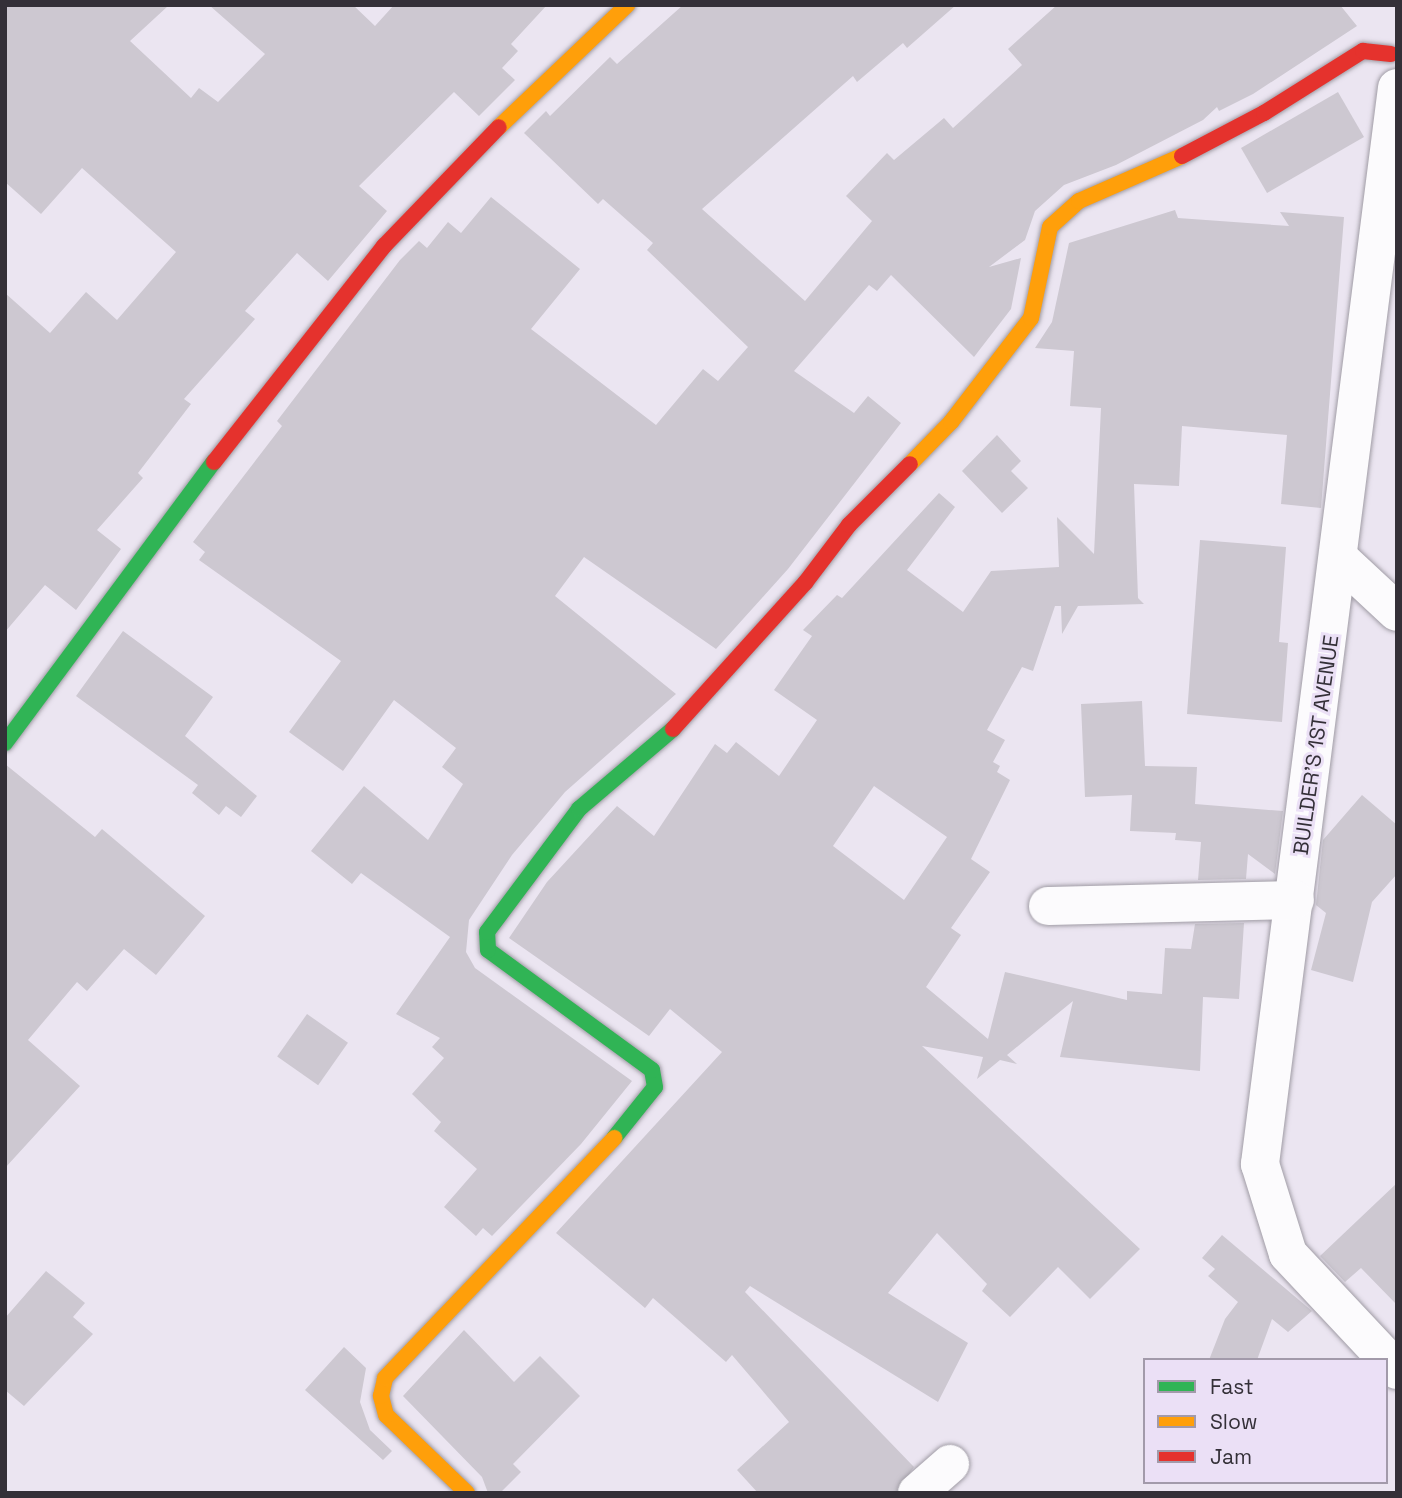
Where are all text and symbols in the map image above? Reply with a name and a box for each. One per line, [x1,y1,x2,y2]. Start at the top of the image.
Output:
street label: BUILDER'S 1ST AVENUE [1288,633,1344,857]
legend [1143,1358,1388,1484]
text: Fast [1210,1373,1254,1400]
text: Slow [1210,1408,1258,1435]
text: Jam [1210,1443,1252,1470]

